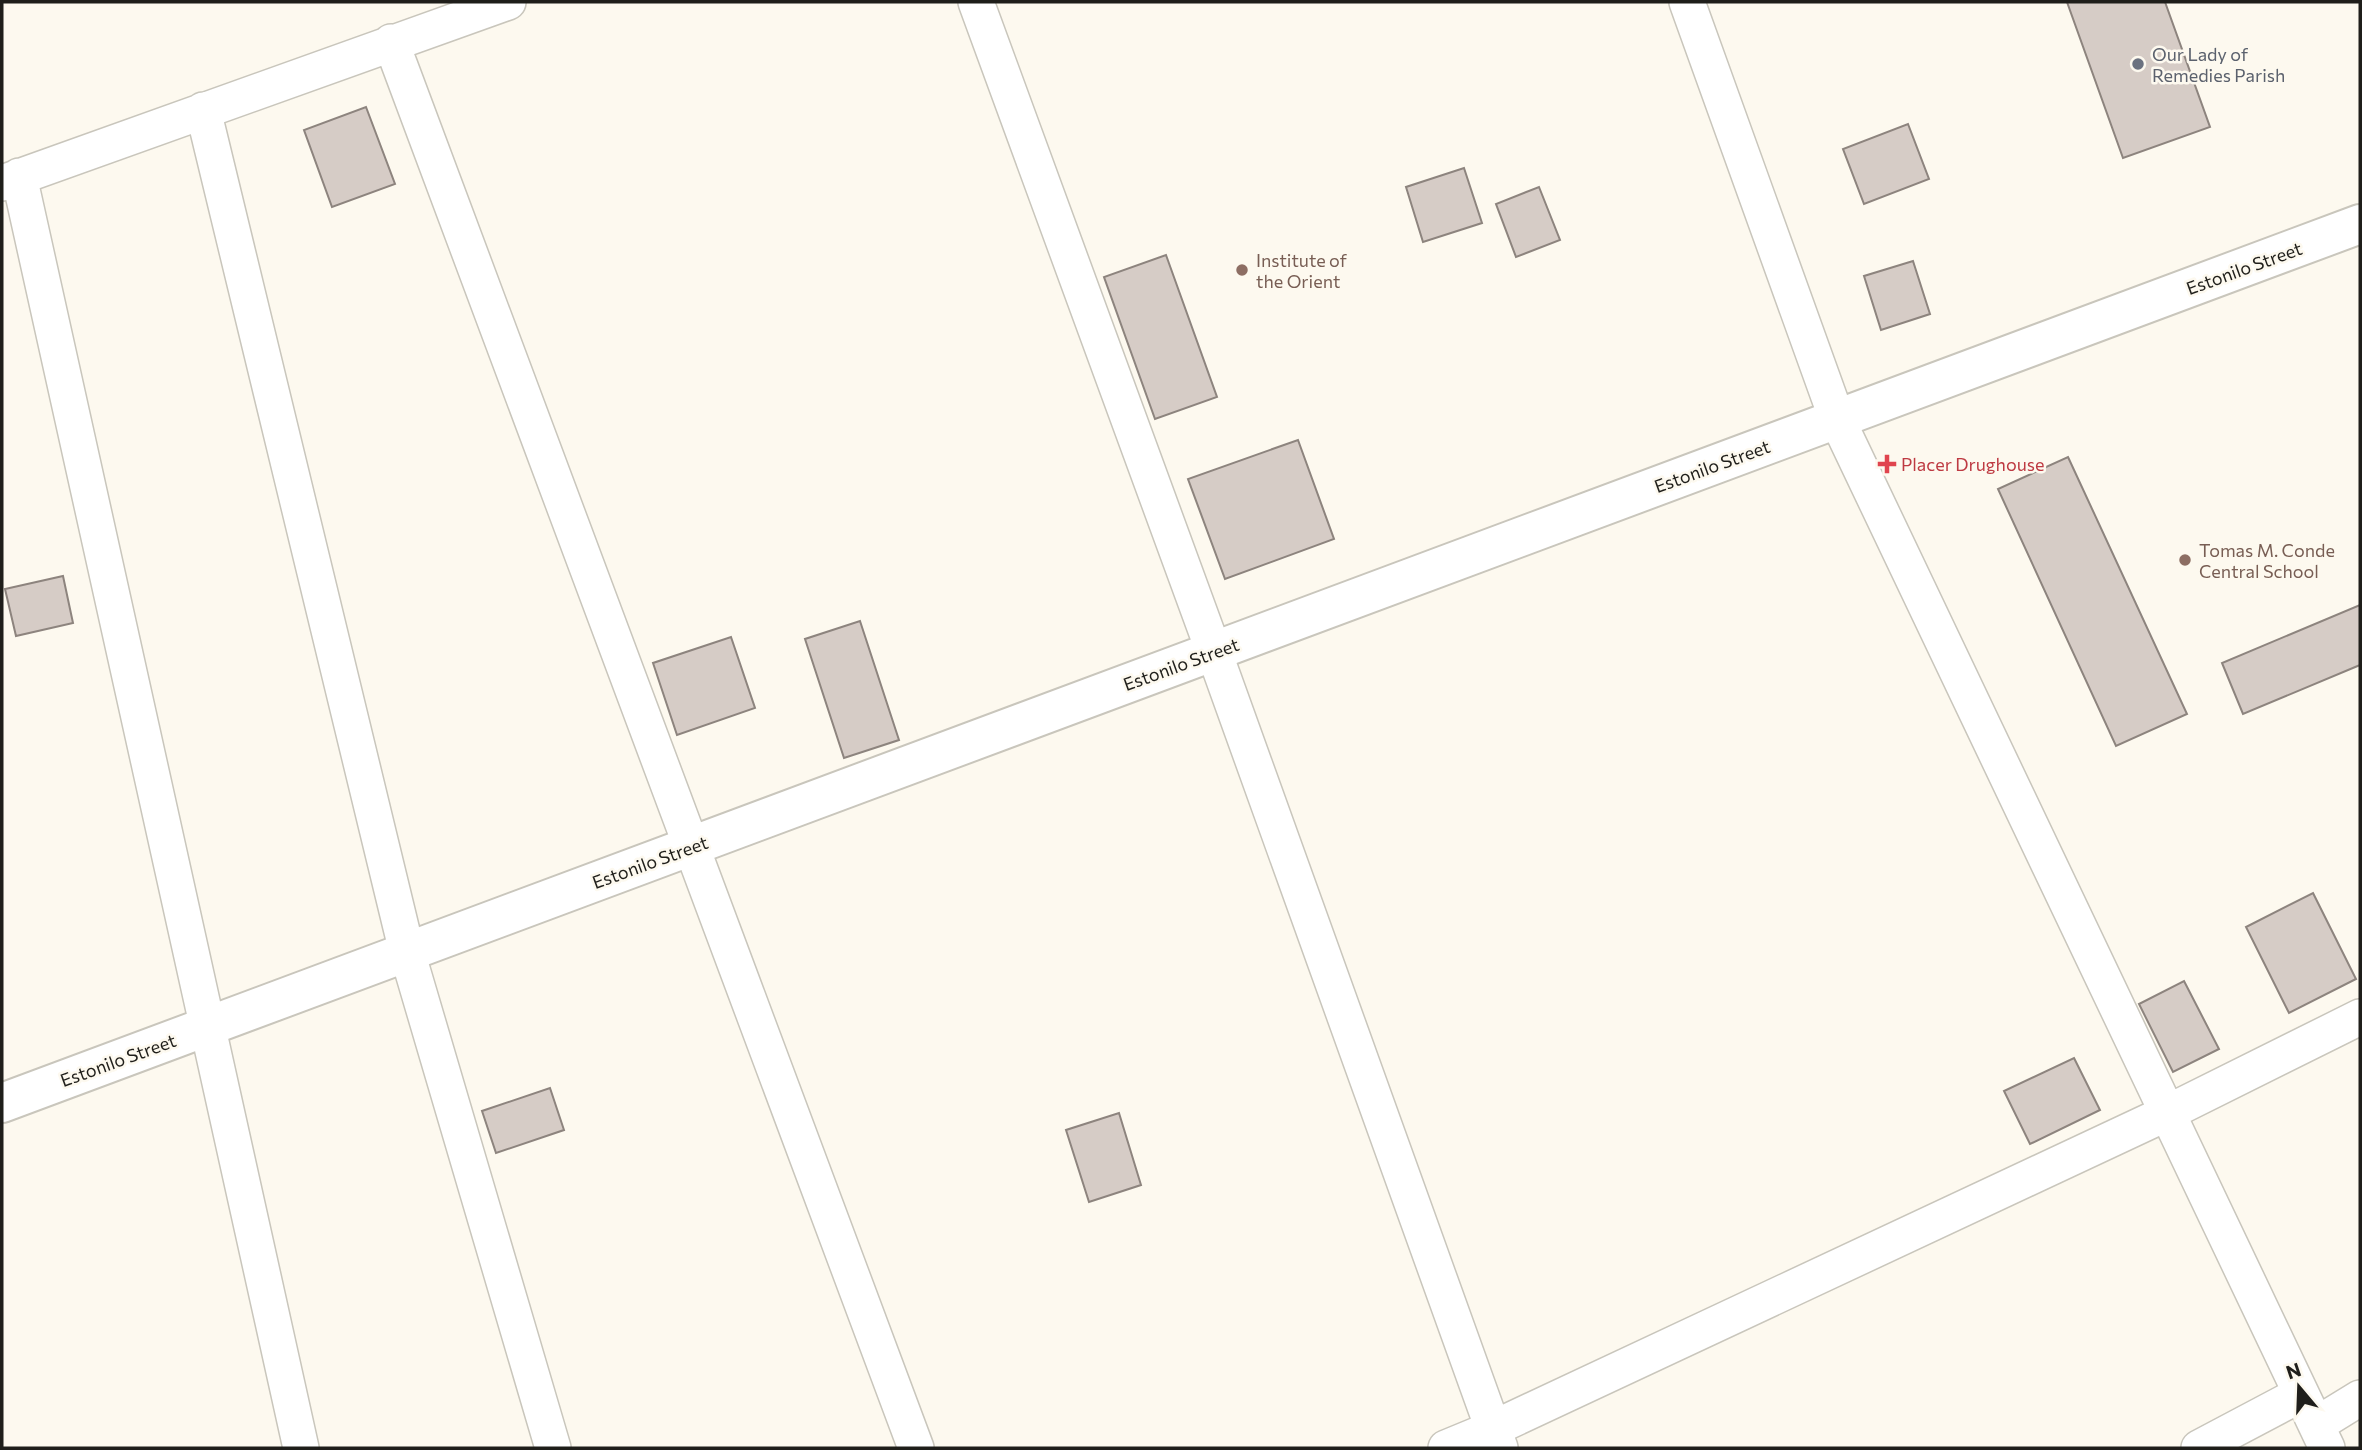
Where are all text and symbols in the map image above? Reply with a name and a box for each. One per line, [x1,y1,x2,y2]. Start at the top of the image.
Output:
place label: Our Lady of Remedies Parish [2152,43,2285,86]
marker: Our Lady of Remedies Parish [2130,56,2146,72]
street label: Estonilo Street [2183,237,2305,299]
place label: Institute of the Orient [1256,249,1348,292]
marker: Institute of the Orient [1234,262,1250,278]
street label: Estonilo Street [1651,435,1773,497]
place label: Placer Drughouse [1901,453,2044,475]
marker: Placer Drughouse [1879,456,1895,472]
place label: Tomas M. Conde Central School [2199,539,2335,582]
marker: Tomas M. Conde Central School [2177,552,2193,568]
street label: Estonilo Street [1120,633,1242,695]
street label: Estonilo Street [589,831,711,893]
street label: Estonilo Street [57,1029,179,1091]
north arrow [2264,1352,2334,1422]
text: N [2283,1357,2304,1384]

